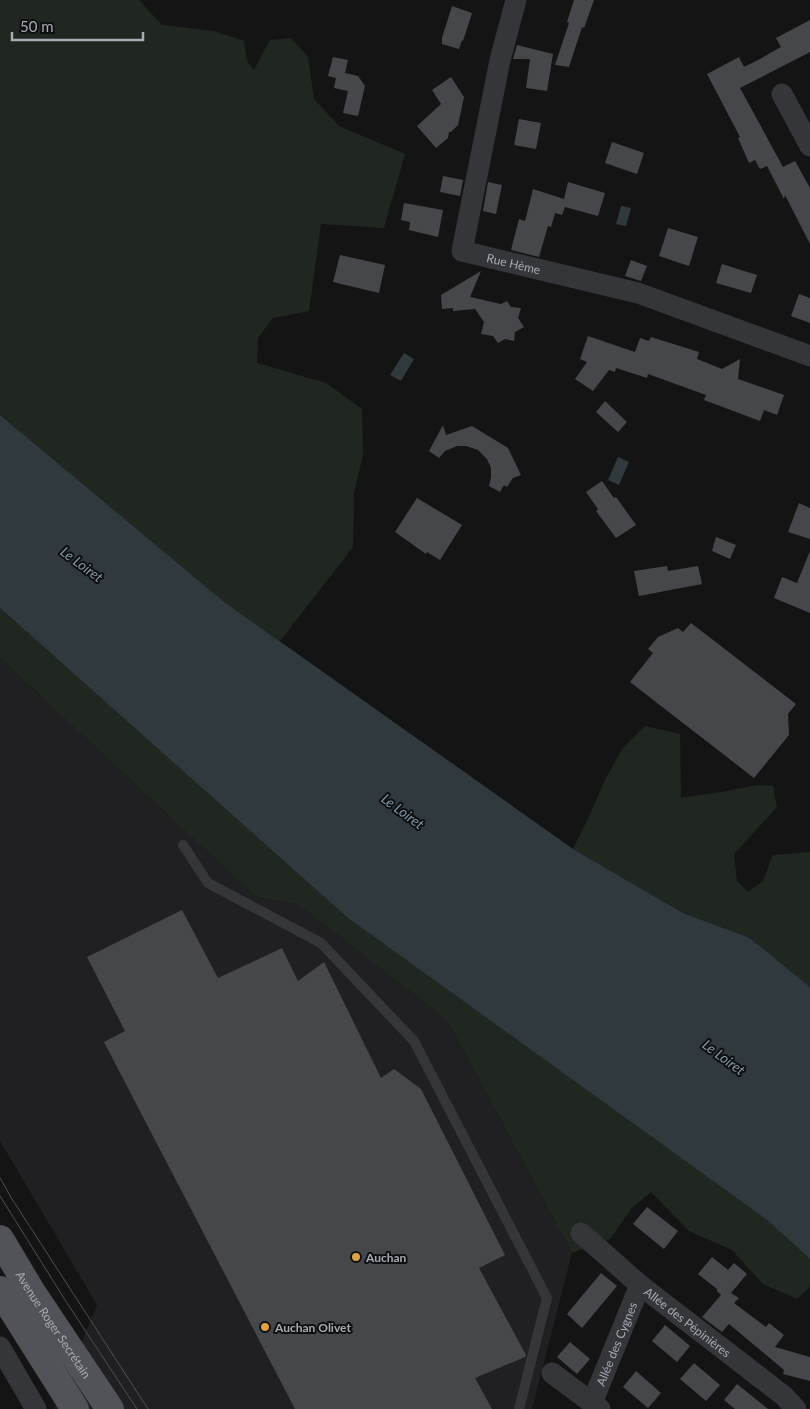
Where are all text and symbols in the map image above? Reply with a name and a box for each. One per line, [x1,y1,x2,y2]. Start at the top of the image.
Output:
scale bar [12,10,144,42]
text: 50 m [20,17,54,35]
street label: Rue Hème [485,250,542,277]
water label: Le Loiret [57,543,107,586]
water label: Le Loiret [378,790,428,833]
water label: Le Loiret [699,1036,749,1079]
place label: Auchan [365,1250,407,1265]
marker: Auchan [350,1251,362,1263]
street label: Avenue Roger Secrétain [13,1268,95,1381]
street label: Allée des Pépinières [641,1284,734,1360]
street label: Allée des Cygnes [592,1300,640,1388]
place label: Auchan Olivet [274,1320,351,1335]
marker: Auchan Olivet [259,1321,271,1333]

